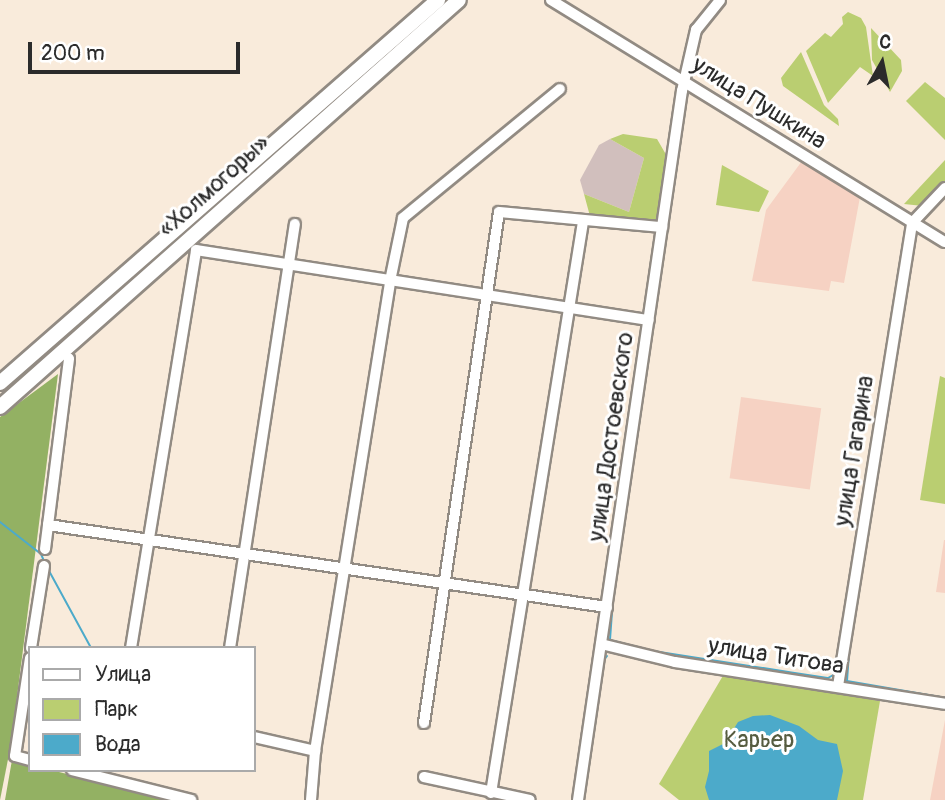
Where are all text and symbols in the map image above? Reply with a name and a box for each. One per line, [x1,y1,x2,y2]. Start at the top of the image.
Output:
scale bar [32,28,243,72]
north arrow [847,28,917,98]
text: С [878,29,893,55]
text: 200 m [41,40,105,67]
street label: улица Пушкина [687,50,831,156]
street label: «Холмогоры» [153,129,275,243]
street label: улица Достоевского [582,330,640,544]
street label: улица Гагарина [828,374,880,528]
street label: улица Титова [706,631,846,681]
legend [28,646,256,772]
text: Улица [95,661,151,688]
text: Парк [95,696,138,723]
park label: Карьер [724,726,794,754]
text: Вода [95,731,141,758]

